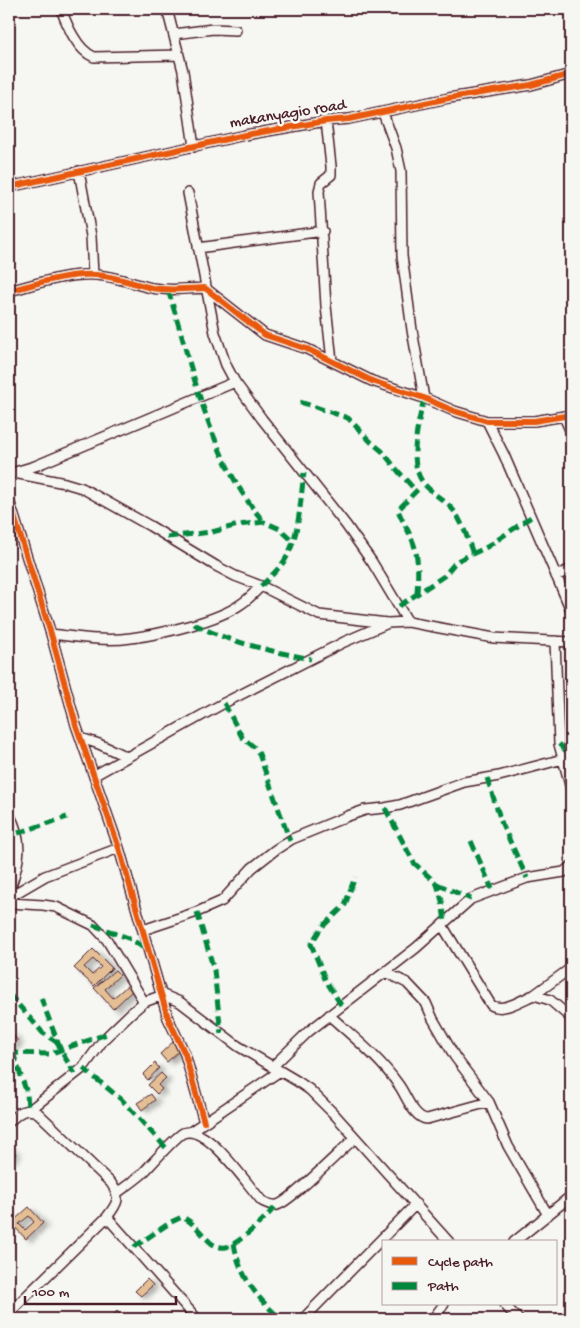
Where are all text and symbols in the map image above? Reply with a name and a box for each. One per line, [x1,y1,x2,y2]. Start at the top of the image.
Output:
street label: makanyagio road [228,96,349,134]
legend [382,1240,558,1306]
text: Cycle path [428,1254,493,1272]
scale bar [25,1273,176,1305]
text: Path [427,1278,459,1296]
text: 100 m [31,1284,70,1302]

